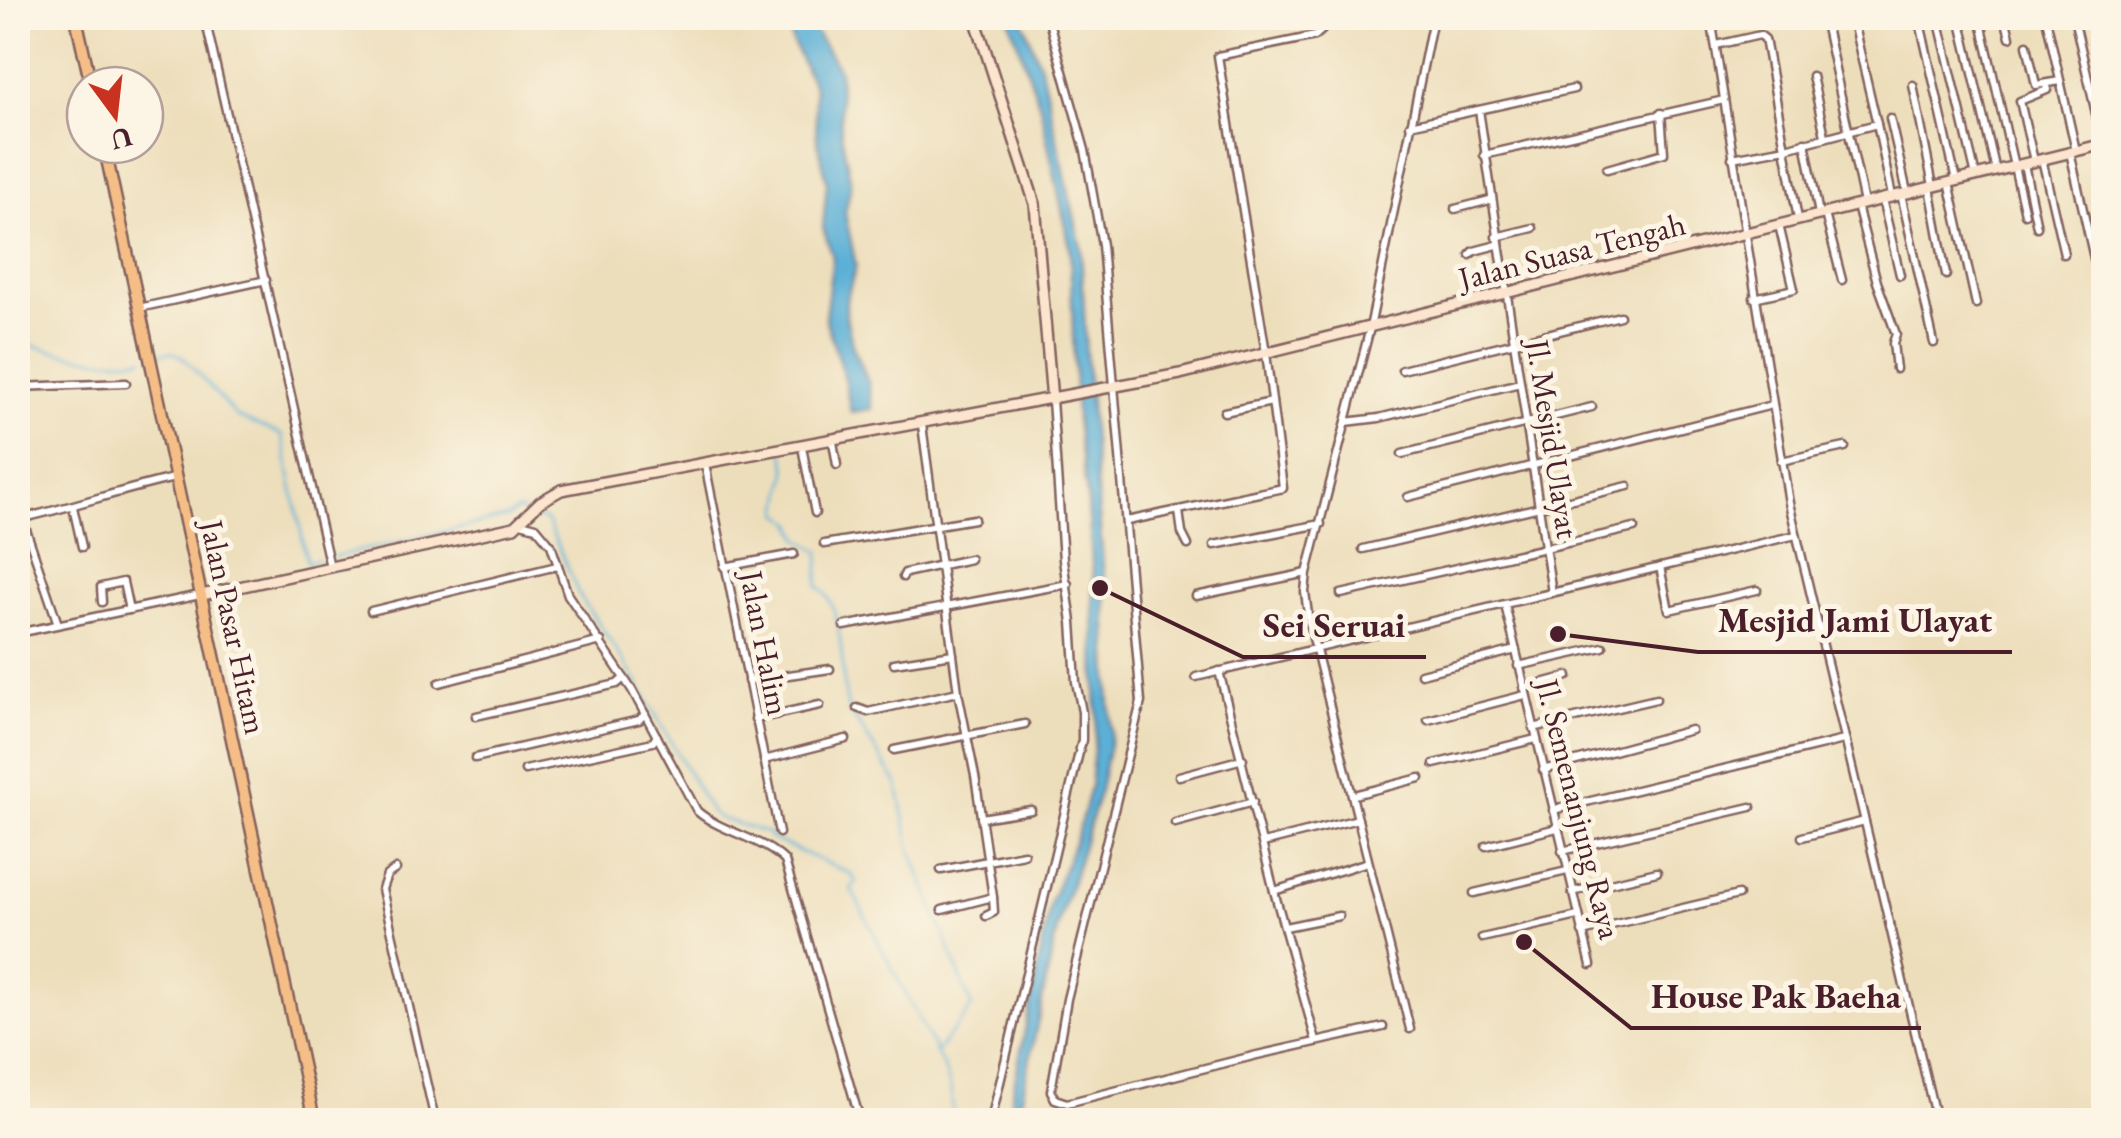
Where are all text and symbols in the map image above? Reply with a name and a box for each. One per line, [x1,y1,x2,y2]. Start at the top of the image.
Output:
north arrow [65,65,165,165]
text: U [107,119,136,159]
street label: Jalan Suasa Tengah [1451,203,1690,300]
street label: Jl. Mesjid Ulayat [1516,333,1589,542]
street label: Jalan Pasar Hitam [190,513,277,738]
street label: Jalan Halim [730,564,800,719]
callout: Mesjid Jami Ulayat [1698,587,2012,652]
callout: Sei Seruai [1243,592,1426,657]
text: Mesjid Jami Ulayat [1718,597,1992,642]
text: Sei Seruai [1263,602,1405,647]
street label: Jl. Semenanjung Raya [1526,672,1632,944]
callout: House Pak Baeha [1631,963,1921,1028]
text: House Pak Baeha [1651,973,1902,1018]

